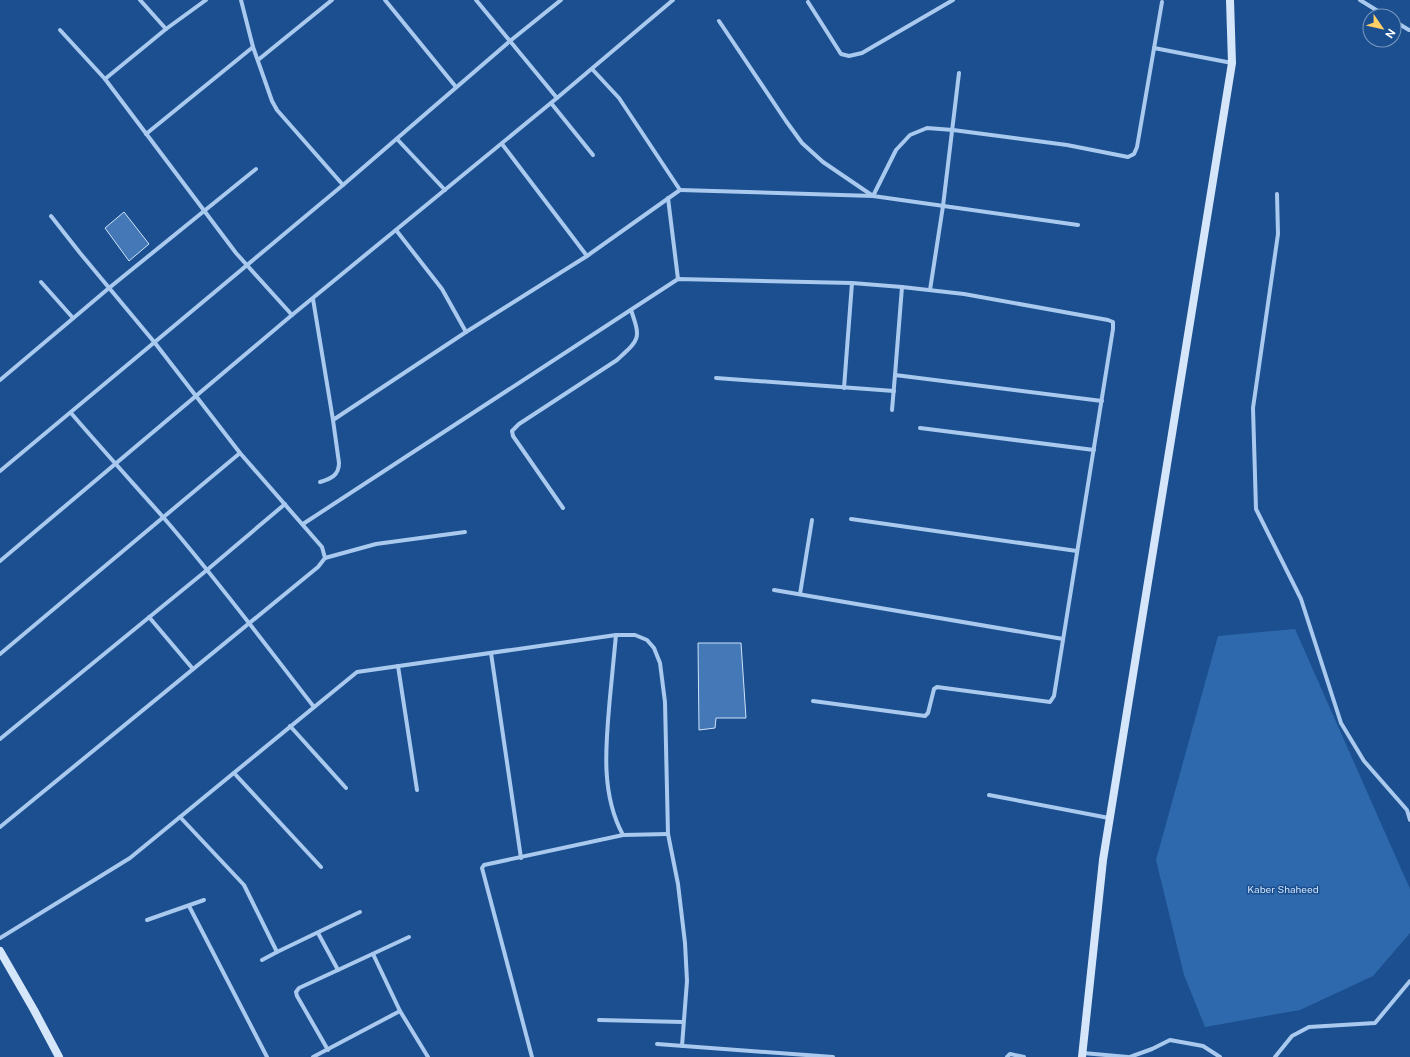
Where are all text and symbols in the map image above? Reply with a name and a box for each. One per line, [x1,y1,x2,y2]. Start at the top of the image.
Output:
north arrow [1362,8,1402,48]
text: N [1383,27,1398,41]
park label: Kaber Shaheed [1247,883,1319,895]

